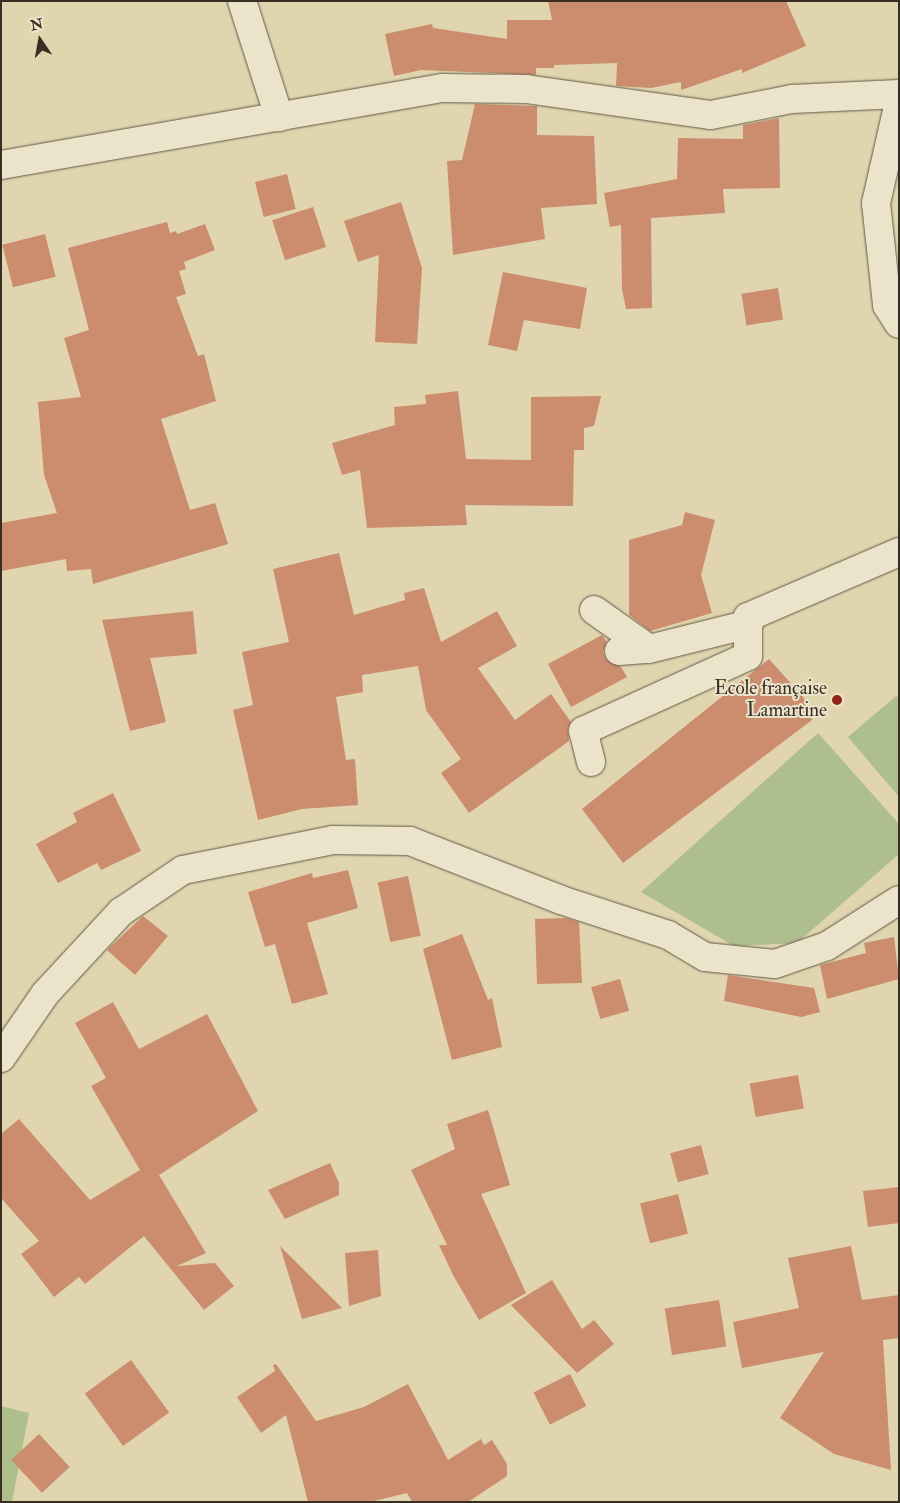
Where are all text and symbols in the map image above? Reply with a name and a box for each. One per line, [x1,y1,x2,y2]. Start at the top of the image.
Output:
north arrow [15,15,65,65]
text: N [29,15,45,34]
place label: Ecole française Lamartine [714,678,827,722]
marker: Ecole française Lamartine [831,694,843,706]

